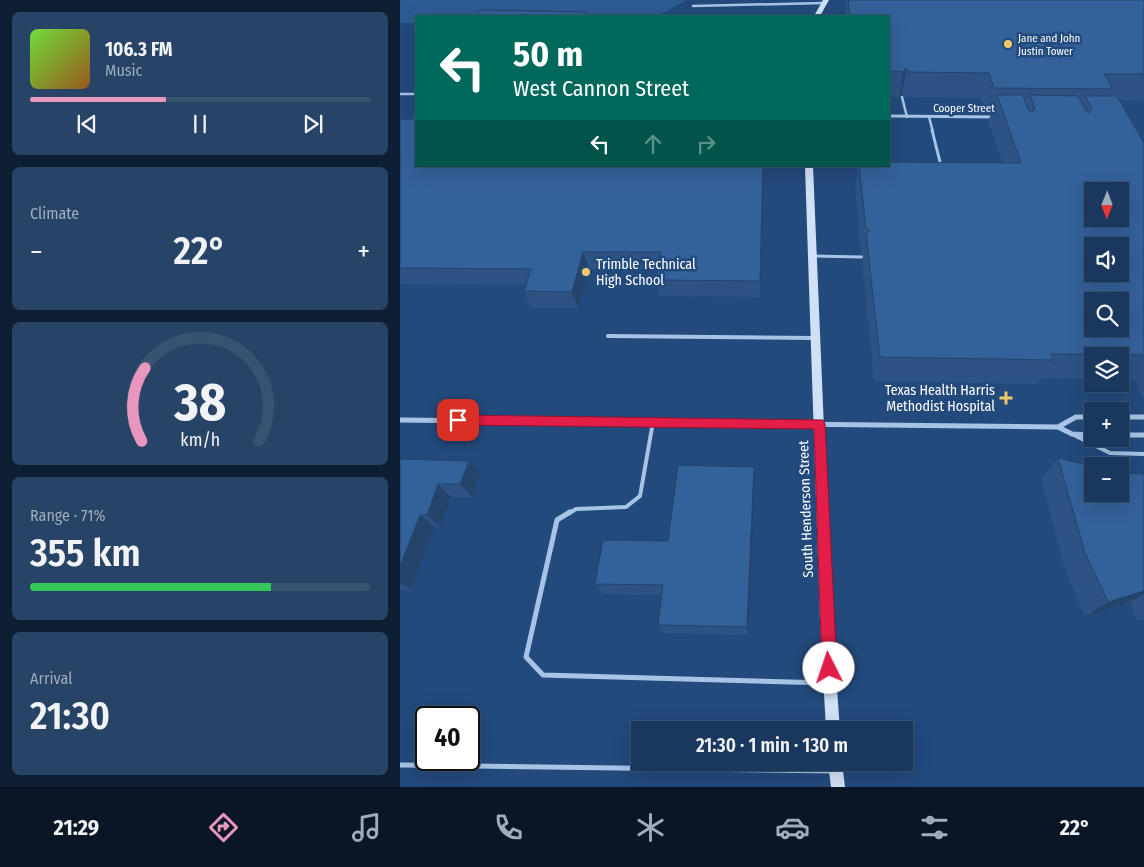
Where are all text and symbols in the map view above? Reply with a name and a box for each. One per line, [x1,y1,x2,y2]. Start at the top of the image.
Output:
place label: Jane and John Justin Tower [1018,32,1080,58]
text: 50 m [513,33,583,75]
icon: left [430,35,495,100]
text: 106.3 FM [105,38,173,61]
marker: Jane and John Justin Tower [1002,38,1014,50]
text: Music [105,61,142,80]
text: West Cannon Street [513,75,689,102]
street label: Cooper Street [933,102,995,115]
icon: previous [73,110,101,138]
icon: pause [186,110,214,138]
icon: next [299,110,327,138]
icon: left [586,130,614,158]
icon: ahead [639,130,667,158]
icon: right [692,130,720,158]
north arrow [1084,182,1129,228]
map controls [1084,182,1129,502]
text: Climate [30,204,79,223]
text: 22° [174,228,226,274]
text: − [30,235,43,268]
text: + [357,235,370,268]
button: sound [1084,237,1129,282]
place label: Trimble Technical High School [596,256,696,289]
marker: Trimble Technical High School [580,266,592,278]
button: search [1084,292,1129,337]
button: layers [1084,347,1129,392]
text: 38 [173,371,226,434]
place label: Texas Health Harris Methodist Hospital [885,382,995,415]
marker: Texas Health Harris Methodist Hospital [999,391,1013,405]
pin [437,399,479,441]
button: + [1084,402,1129,447]
icon: arrive [444,406,472,434]
text: km/h [180,429,220,451]
street label: South Henderson Street [795,440,817,578]
button: − [1084,457,1129,502]
text: Range · 71% [30,506,105,525]
text: 355 km [30,530,140,576]
position arrow [802,641,854,693]
text: Arrival [30,669,72,688]
text: 21:30 [30,693,110,739]
speed limit sign: 40 [415,706,480,771]
text: 21:30 · 1 min · 130 m [696,734,848,757]
icon: directions [206,810,241,845]
icon: music [349,810,384,845]
icon: phone [491,810,526,845]
icon: climate [633,810,668,845]
icon: car [775,810,810,845]
icon: filters [917,810,952,845]
text: 21:29 [54,814,99,841]
text: 22° [1060,814,1090,841]

